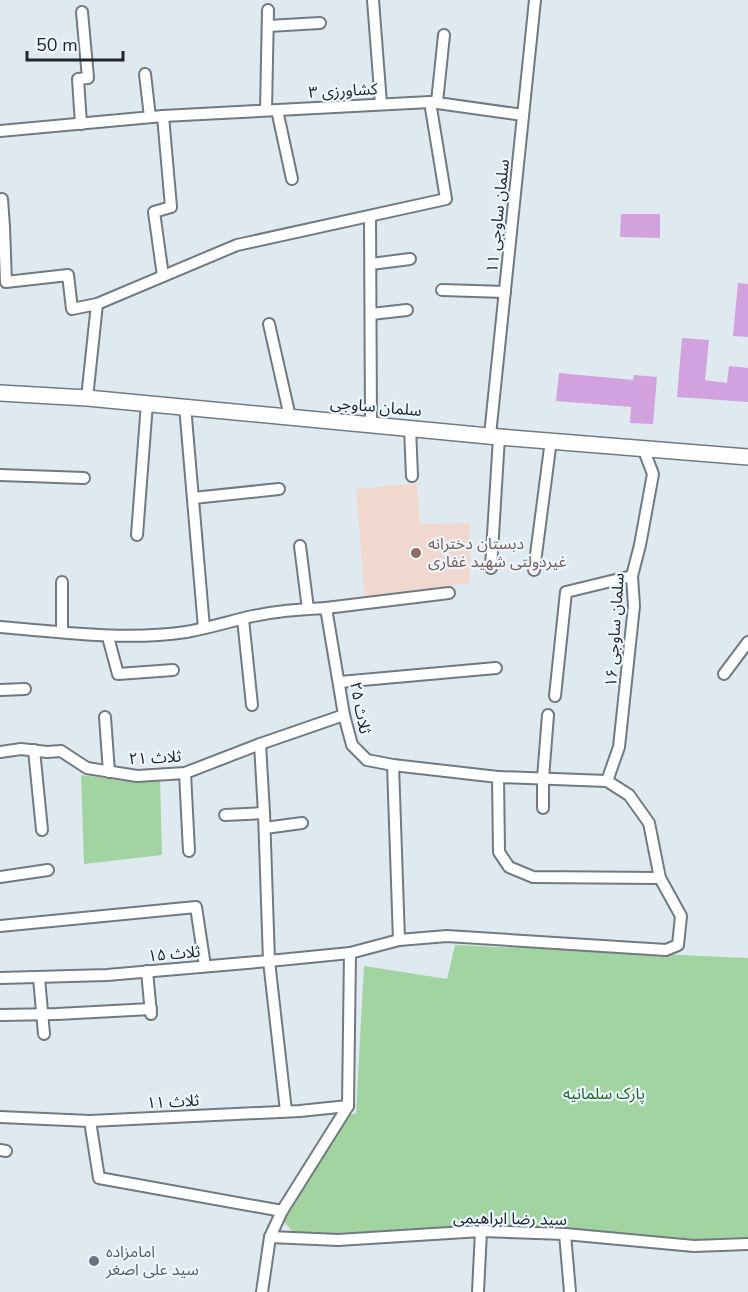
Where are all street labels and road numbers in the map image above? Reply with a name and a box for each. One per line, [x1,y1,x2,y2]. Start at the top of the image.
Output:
street label: کشاورزی ۳ [308,78,379,104]
street label: سلمان ساوجی ۱۱ [481,158,515,274]
street label: سلمان ساوجی [329,392,423,422]
street label: سلمان ساوجی ۱۶ [600,572,630,688]
street label: ثلاث ۲۵ [344,680,376,736]
street label: ثلاث ۲۱ [128,746,182,770]
street label: ثلاث ۱۵ [147,941,201,967]
street label: ثلاث ۱۱ [146,1090,200,1114]
street label: سید رضا ابراهیمی [453,1207,567,1231]

